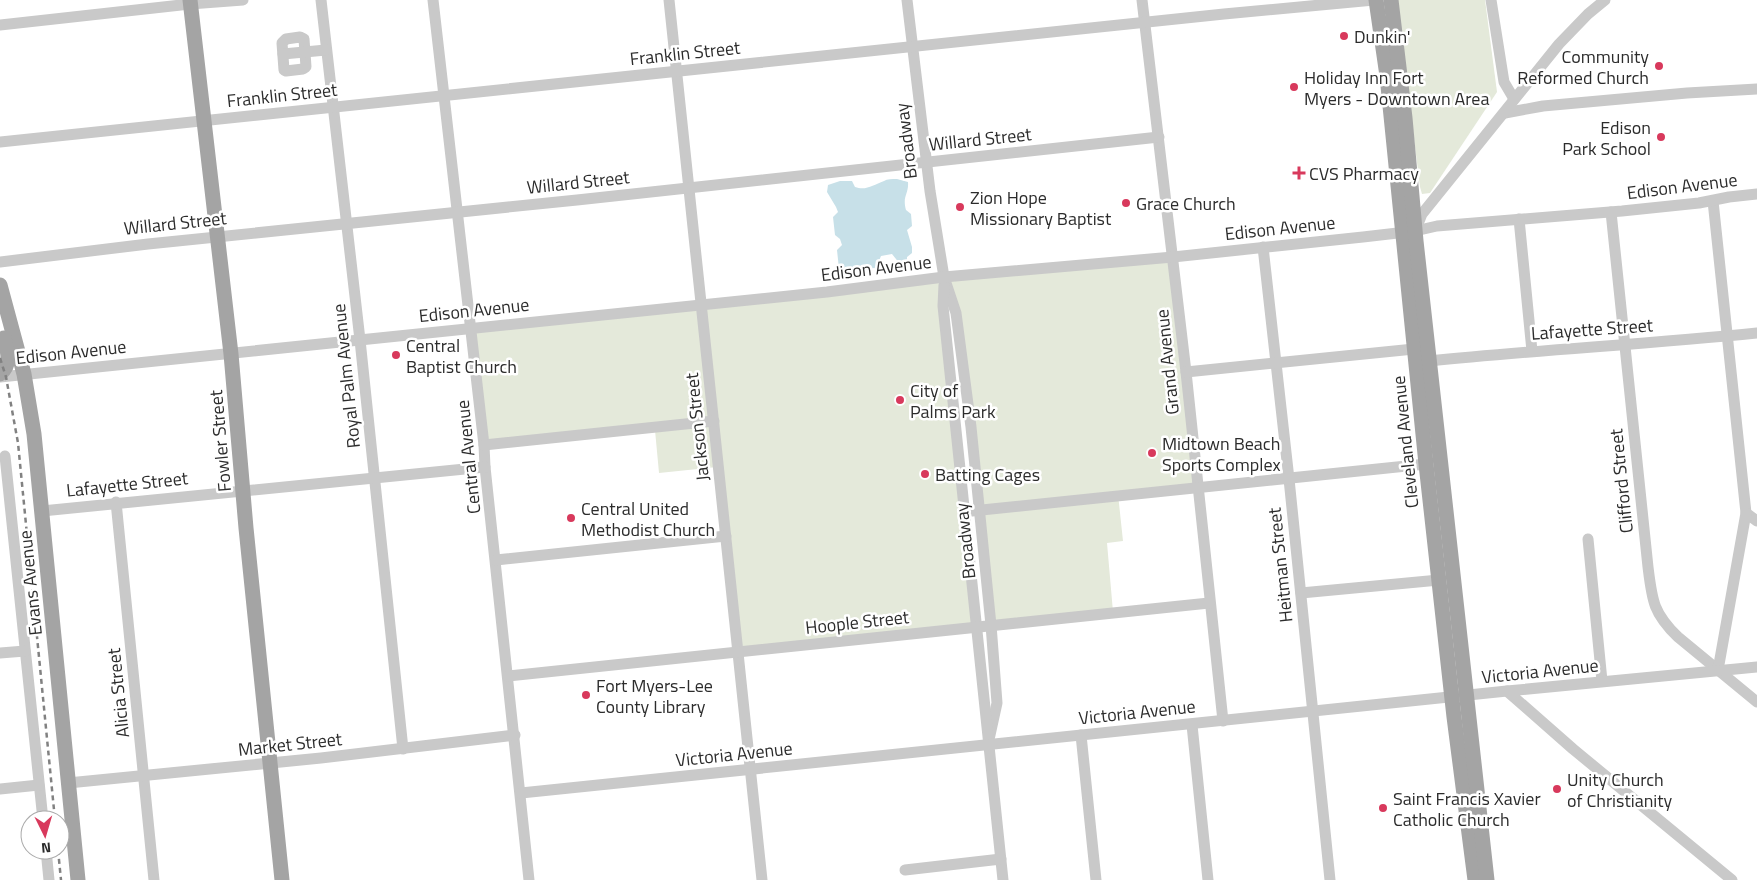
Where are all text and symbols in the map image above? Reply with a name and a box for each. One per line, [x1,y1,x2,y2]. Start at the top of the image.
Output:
place label: Dunkin' [1354,23,1411,50]
marker: Dunkin' [1338,30,1350,42]
street label: Franklin Street [629,34,742,72]
place label: Community Reformed Church [1517,43,1649,91]
marker: Community Reformed Church [1653,60,1665,72]
place label: Holiday Inn Fort Myers - Downtown Area [1304,64,1489,112]
street label: Franklin Street [226,76,339,114]
marker: Holiday Inn Fort Myers - Downtown Area [1288,81,1300,93]
street label: Broadway [888,101,924,181]
place label: Edison Park School [1562,114,1651,162]
street label: Willard Street [927,120,1033,158]
marker: Edison Park School [1655,131,1667,143]
place label: CVS Pharmacy [1309,160,1419,187]
street label: Willard Street [525,163,631,201]
street label: Edison Avenue [1625,166,1739,206]
marker: CVS Pharmacy [1293,167,1305,179]
place label: Zion Hope Missionary Baptist [970,184,1112,232]
place label: Grace Church [1136,190,1236,217]
marker: Grace Church [1120,197,1132,209]
marker: Zion Hope Missionary Baptist [954,201,966,213]
street label: Willard Street [122,204,228,242]
street label: Edison Avenue [1223,209,1337,247]
street label: Edison Avenue [819,248,933,288]
street label: Edison Avenue [417,291,531,329]
street label: Royal Palm Avenue [325,302,367,450]
street label: Grand Avenue [1148,308,1186,416]
street label: Lafayette Street [1530,311,1655,347]
place label: Central Baptist Church [406,332,517,380]
street label: Edison Avenue [14,333,128,371]
marker: Central Baptist Church [390,349,402,361]
street label: Jackson Street [678,371,716,482]
street label: Cleveland Avenue [1385,374,1425,510]
place label: City of Palms Park [910,377,996,425]
street label: Fowler Street [202,388,238,493]
marker: City of Palms Park [894,394,906,406]
street label: Central Avenue [449,399,487,515]
street label: Clifford Street [1602,427,1640,535]
place label: Midtown Beach Sports Complex [1162,430,1281,478]
marker: Midtown Beach Sports Complex [1146,447,1158,459]
place label: Batting Cages [935,461,1040,488]
street label: Lafayette Street [65,464,190,504]
marker: Batting Cages [919,468,931,480]
place label: Central United Methodist Church [581,495,715,543]
street label: Broadway [948,501,982,580]
street label: Heitman Street [1260,505,1299,624]
marker: Central United Methodist Church [565,512,577,524]
street label: Evans Avenue [11,529,49,637]
street label: Hoople Street [804,603,911,641]
street label: Alicia Street [100,646,136,739]
street label: Victoria Avenue [1480,651,1600,691]
place label: Fort Myers-Lee County Library [596,672,713,720]
marker: Fort Myers-Lee County Library [580,689,592,701]
street label: Victoria Avenue [1077,692,1197,732]
street label: Market Street [237,725,344,763]
street label: Victoria Avenue [674,734,794,774]
place label: Unity Church of Christianity [1567,766,1673,814]
marker: Unity Church of Christianity [1551,783,1563,795]
place label: Saint Francis Xavier Catholic Church [1393,785,1541,833]
marker: Saint Francis Xavier Catholic Church [1377,802,1389,814]
north arrow [20,810,70,860]
text: N [40,838,52,859]

